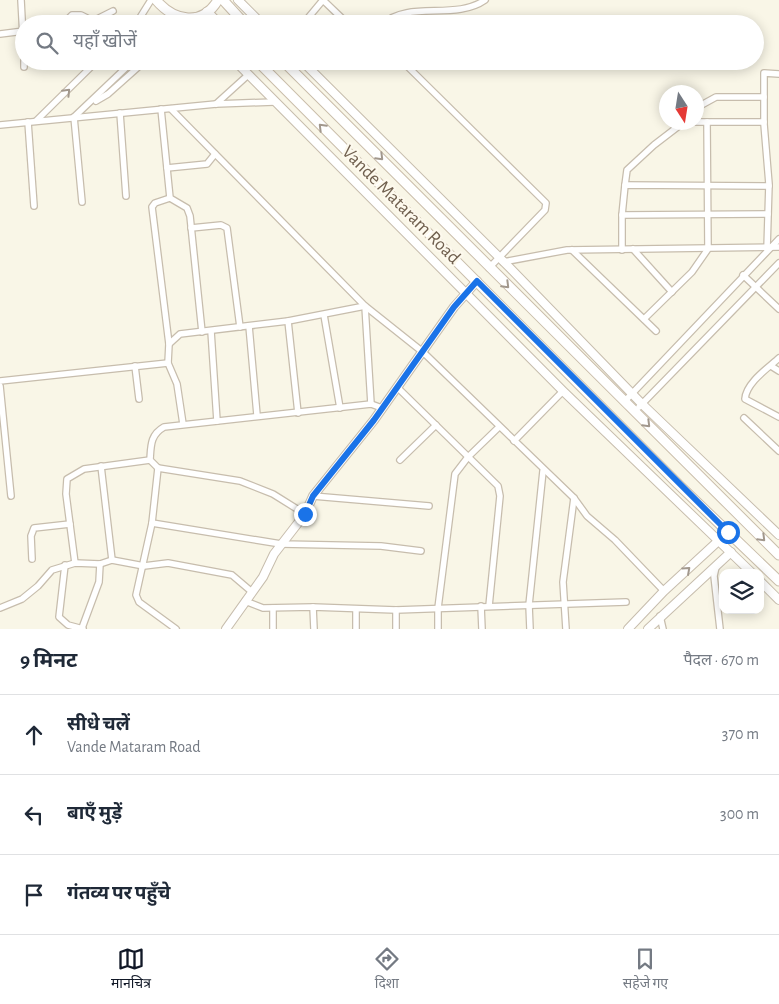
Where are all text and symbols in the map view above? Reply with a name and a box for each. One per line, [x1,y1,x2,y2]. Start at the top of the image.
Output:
search box [15,15,764,70]
icon: search [33,29,61,57]
text: यहाँ खोजें [73,32,137,51]
north arrow [659,85,704,130]
one-way arrow [61,88,70,97]
one-way arrow [319,124,328,133]
street label: Vande Mataram Road [338,142,464,268]
one-way arrow [375,151,384,160]
one-way arrow [501,279,510,288]
one-way arrow [641,418,650,427]
route end [294,503,317,526]
route start [717,521,740,544]
one-way arrow [757,532,766,541]
one-way arrow [681,567,690,576]
map controls [719,569,764,614]
button: layers [719,569,764,614]
text: 9 मिनट [20,650,77,671]
text: पैदल · 670 m [684,652,759,668]
text: सीधे चलें [67,715,130,734]
icon: ahead [20,721,48,749]
text: 370 m [722,726,759,742]
text: Vande Mataram Road [67,739,201,755]
icon: left [20,801,48,829]
text: बाएँ मुड़ें [67,804,122,823]
text: 300 m [720,806,759,822]
icon: arrive [20,881,48,909]
text: गंतव्य पर पहुँचे [67,884,170,903]
tab: मानचित्र [111,945,151,994]
tab: दिशा [373,945,401,994]
tab: सहेजे गए [623,945,668,994]

